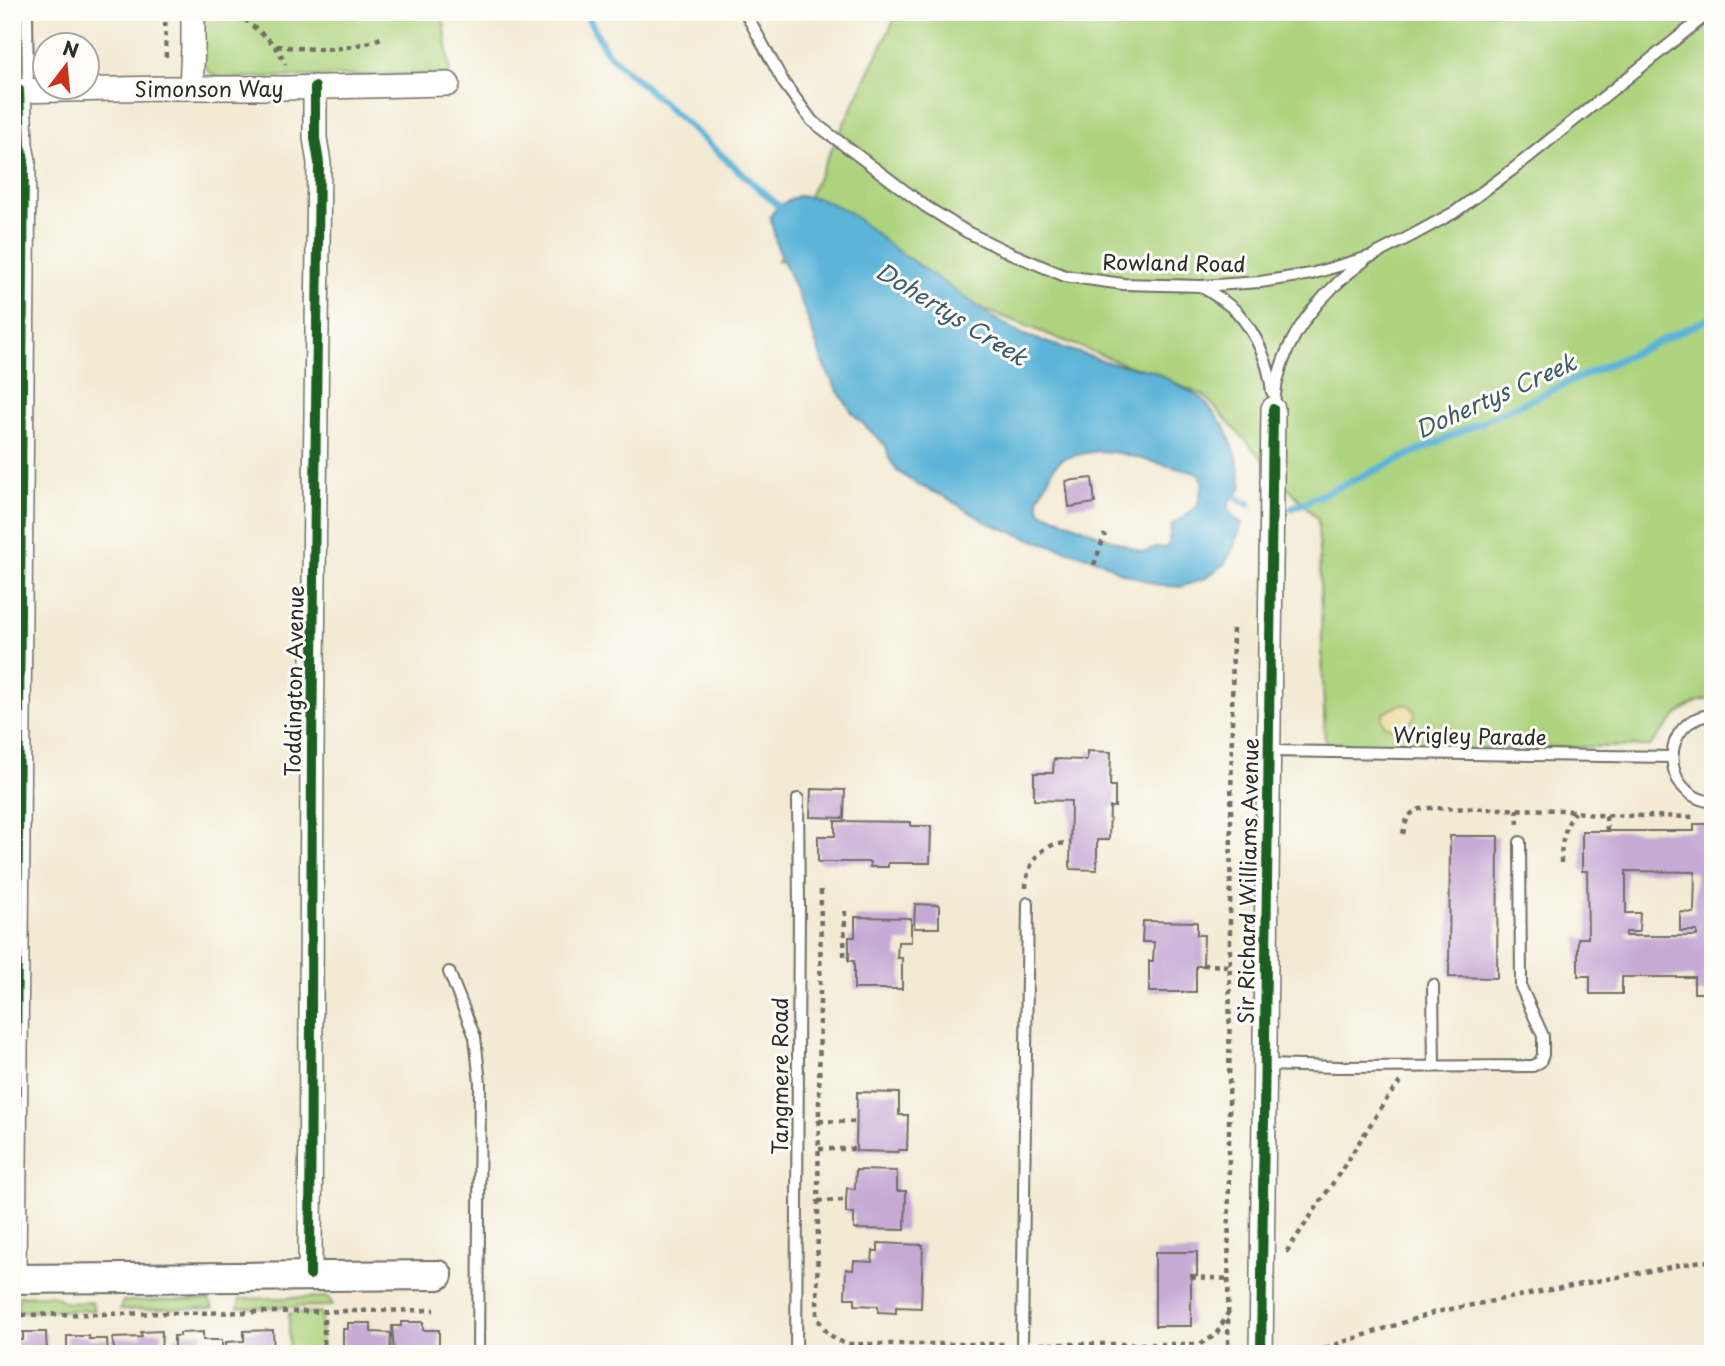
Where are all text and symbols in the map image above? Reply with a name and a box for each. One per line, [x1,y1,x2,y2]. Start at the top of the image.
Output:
north arrow [32,32,102,102]
text: N [60,33,82,64]
street label: Simonson Way [134,72,284,104]
street label: Rowland Road [1102,245,1246,279]
water label: Dohertys Creek [869,252,1036,374]
water label: Dohertys Creek [1409,343,1582,446]
street label: Toddington Avenue [275,585,311,777]
street label: Wrigley Parade [1393,718,1547,752]
street label: Sir Richard Williams Avenue [1229,738,1265,1024]
street label: Tangmere Road [763,997,795,1155]

